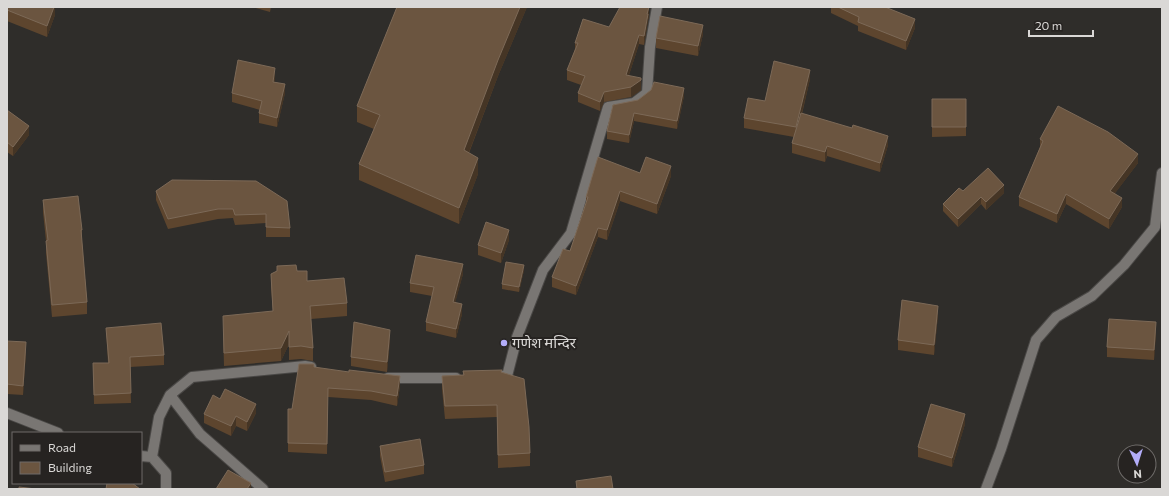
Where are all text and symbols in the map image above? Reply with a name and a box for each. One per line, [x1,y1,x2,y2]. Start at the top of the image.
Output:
scale bar [1029,12,1093,38]
text: 20 m [1035,18,1062,32]
place label: गणेश मन्दिर [512,333,577,351]
marker: गणेश मन्दिर [499,338,509,348]
legend [12,432,142,484]
text: Road [48,440,76,454]
north arrow [1117,444,1157,484]
text: Building [48,460,92,474]
text: N [1133,468,1142,481]

